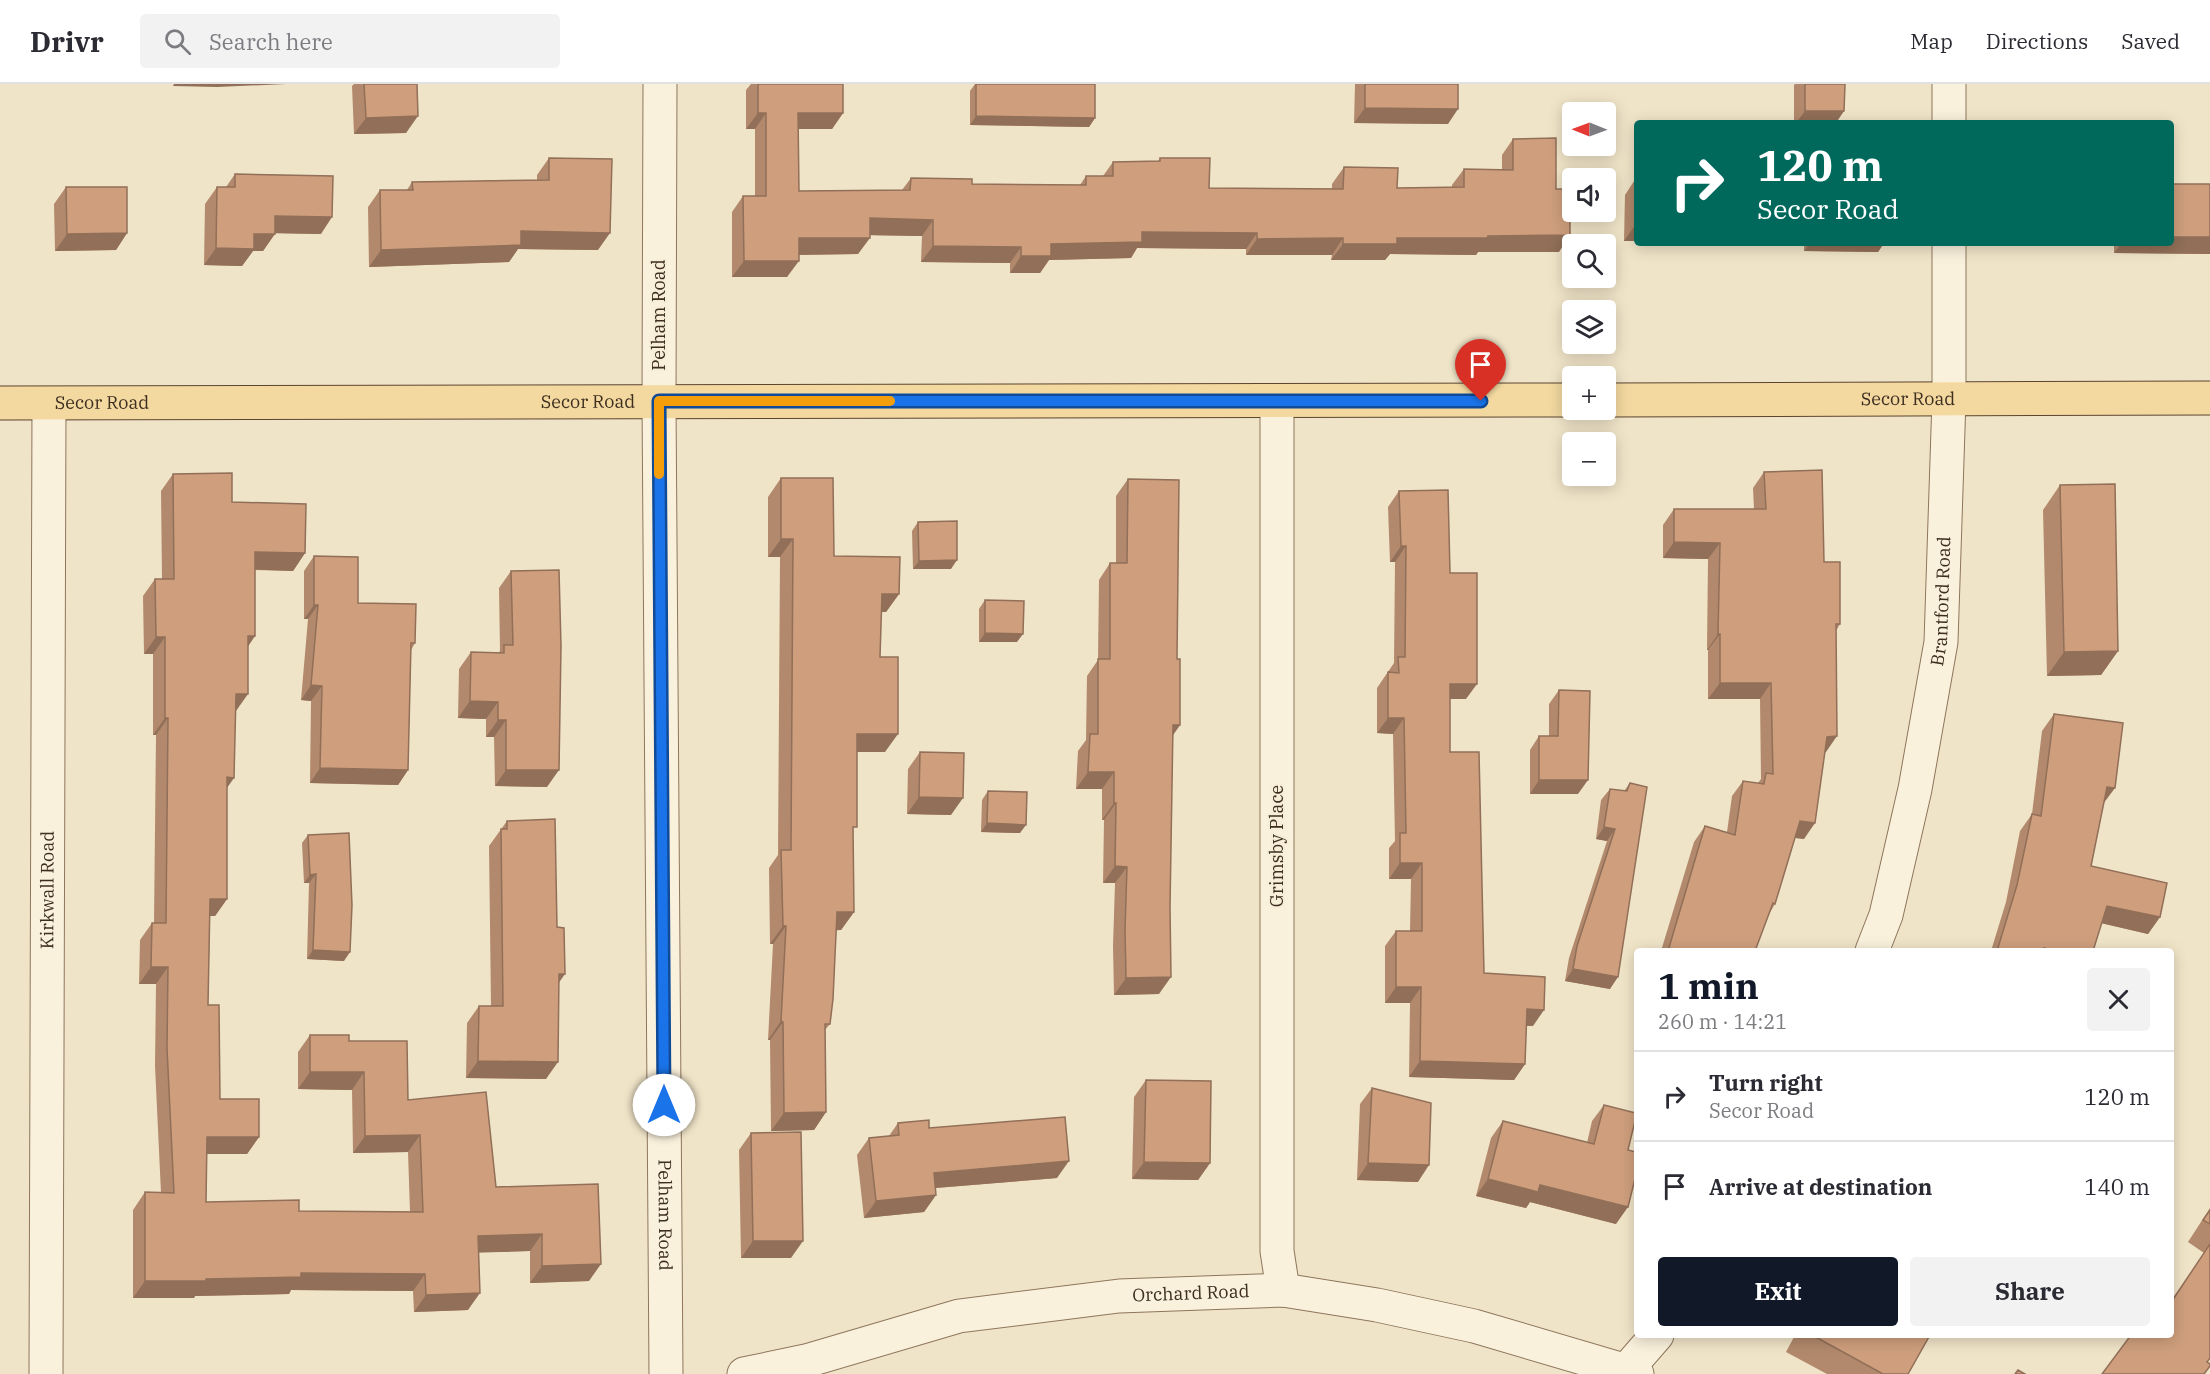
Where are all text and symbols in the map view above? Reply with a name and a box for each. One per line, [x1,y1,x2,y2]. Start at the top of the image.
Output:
search box [140,14,560,68]
text: Drivr [30,23,104,60]
icon: search [161,25,194,58]
text: Search here [209,27,333,56]
text: Map [1910,27,1953,55]
text: Directions [1986,27,2088,55]
text: Saved [2121,27,2180,55]
north arrow [1562,102,1616,156]
map controls [1562,102,1616,486]
text: 120 m [1757,138,1883,193]
icon: right [1658,144,1736,222]
button: sound [1562,168,1616,222]
text: Secor Road [1757,191,1899,226]
button: search [1562,234,1616,288]
street label: Pelham Road [647,259,670,371]
button: layers [1562,300,1616,354]
pin [1455,339,1506,401]
icon: arrive [1464,348,1497,381]
button: + [1562,366,1616,420]
street label: Secor Road [1861,387,1955,410]
street label: Secor Road [541,390,635,413]
street label: Secor Road [55,391,149,414]
button: − [1562,432,1616,486]
street label: Brantford Road [1925,536,1955,668]
street label: Grimsby Place [1265,785,1288,907]
street label: Kirkwall Road [35,831,59,949]
text: 1 min [1658,962,1759,1009]
button: close [2087,968,2150,1031]
text: 260 m · 14:21 [1658,1008,1787,1035]
text: Turn right [1709,1068,1823,1097]
position arrow [632,1073,696,1137]
icon: right [1658,1080,1691,1113]
text: 120 m [2084,1082,2150,1111]
text: Secor Road [1709,1097,1814,1124]
street label: Pelham Road [653,1159,677,1271]
icon: arrive [1658,1170,1691,1203]
text: Arrive at destination [1709,1172,1932,1201]
text: 140 m [2084,1172,2150,1201]
button: Exit [1658,1257,1898,1326]
button: Share [1910,1257,2150,1326]
street label: Orchard Road [1132,1279,1250,1307]

